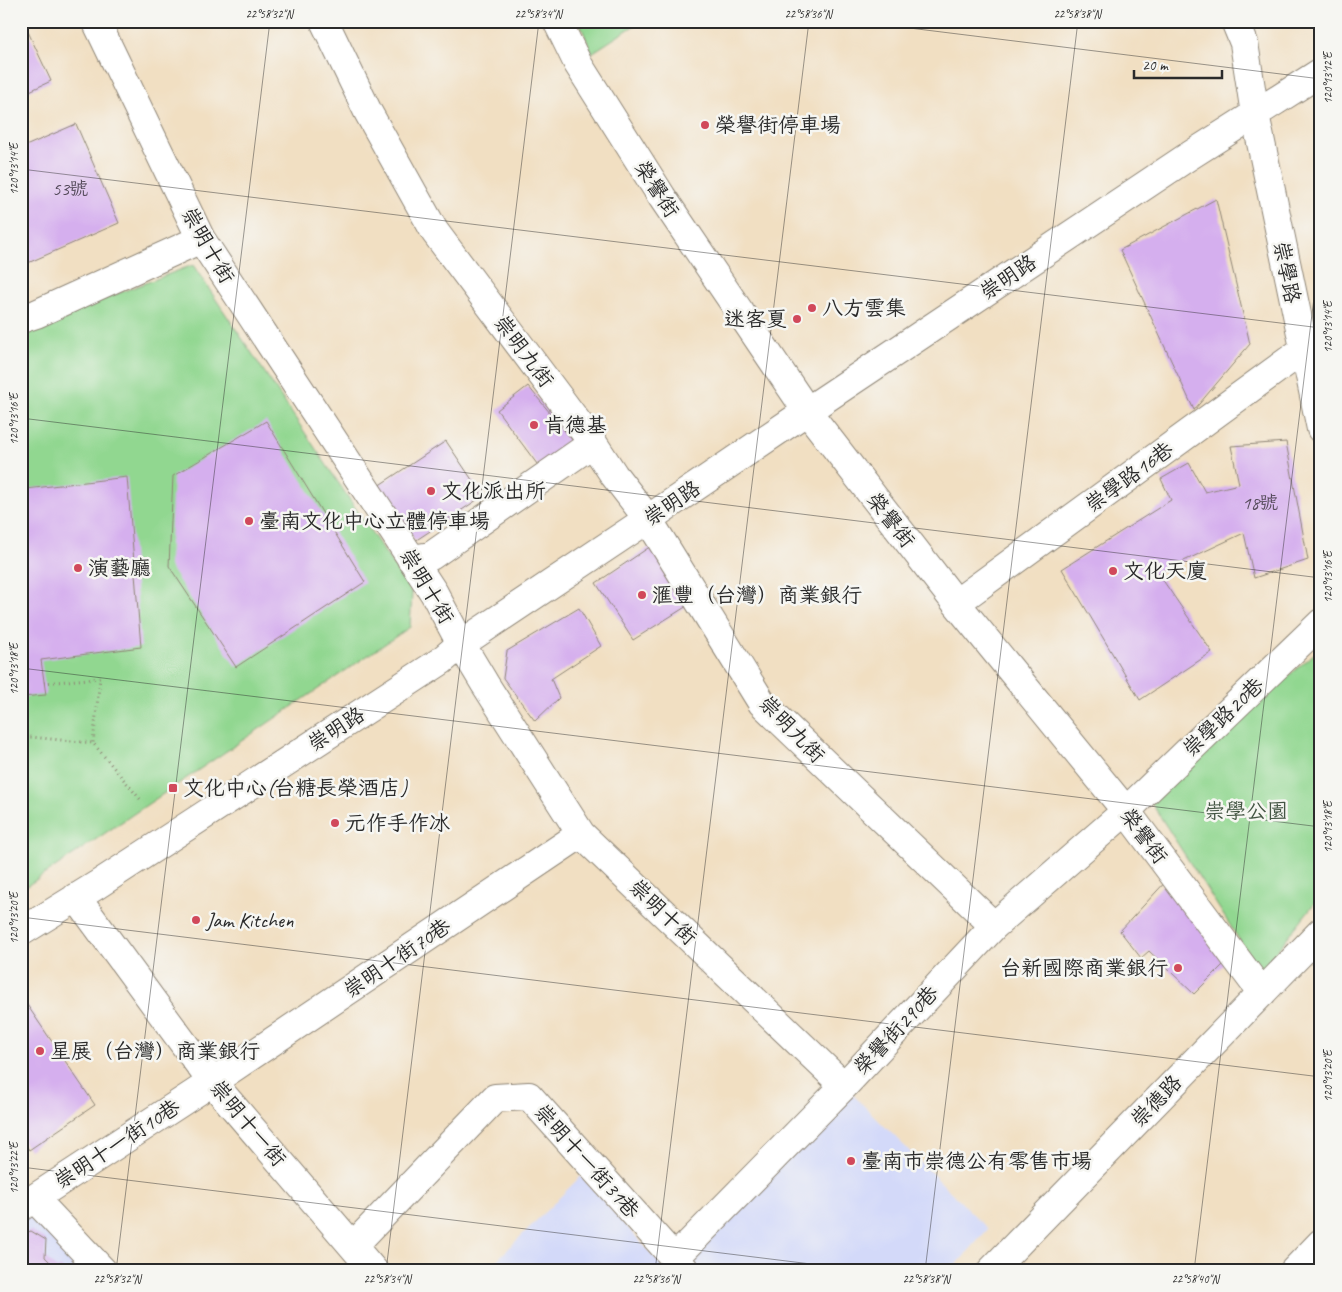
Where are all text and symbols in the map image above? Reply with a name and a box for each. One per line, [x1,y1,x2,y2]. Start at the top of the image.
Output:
text: 22°58'32"N [245,6,294,22]
text: 22°58'34"N [514,6,563,22]
text: 22°58'36"N [784,6,833,22]
text: 22°58'38"N [1053,6,1102,22]
scale bar [1134,48,1222,80]
text: 120°13'12"E [1320,50,1336,104]
text: 20 m [1142,56,1169,75]
place label: 榮譽街停車場 [715,112,841,138]
marker: 榮譽街停車場 [699,119,711,131]
text: 120°13'14"E [6,141,22,195]
street label: 榮譽街 [629,156,685,222]
house number: 53號 [52,177,88,201]
street label: 崇明十街 [176,202,240,288]
street label: 崇學路 [1268,239,1306,305]
street label: 崇明路 [975,249,1041,305]
place label: 八方雲集 [822,295,906,321]
text: 120°13'14"E [1320,299,1336,353]
marker: 八方雲集 [806,302,818,314]
place label: 迷客夏 [724,306,787,332]
street label: 崇明九街 [488,310,560,392]
marker: 迷客夏 [791,313,803,325]
text: 120°13'16"E [6,391,22,445]
place label: 肯德基 [544,412,607,438]
marker: 肯德基 [528,419,540,431]
street label: 崇學路16巷 [1080,436,1178,518]
street label: 崇明路 [639,475,705,531]
place label: 文化派出所 [441,478,546,504]
marker: 文化派出所 [425,485,437,497]
street label: 榮譽街 [861,487,921,553]
house number: 18號 [1242,491,1278,515]
place label: 臺南文化中心立體停車場 [259,508,490,534]
marker: 臺南文化中心立體停車場 [243,515,255,527]
street label: 崇明十街 [394,543,460,629]
text: 120°13'16"E [1320,549,1336,603]
place label: 演藝廳 [88,555,151,581]
place label: 文化天廈 [1123,558,1207,584]
marker: 演藝廳 [72,562,84,574]
marker: 文化天廈 [1107,565,1119,577]
place label: 滙豐（台灣）商業銀行 [652,582,862,608]
marker: 滙豐（台灣）商業銀行 [636,589,648,601]
text: 120°13'18"E [6,641,22,695]
street label: 崇學路20巷 [1177,672,1269,762]
street label: 崇明九街 [753,690,831,768]
street label: 崇明路 [303,701,369,757]
place label: 文化中心(台糖長榮酒店) [183,775,408,801]
marker: 文化中心(台糖長榮酒店) [167,782,179,794]
park label: 崇學公園 [1204,798,1288,824]
text: 120°13'18"E [1320,799,1336,853]
street label: 榮譽街 [1115,803,1173,869]
place label: 元作手作冰 [345,810,450,836]
marker: 元作手作冰 [329,817,341,829]
street label: 崇明十街 [624,873,702,951]
text: 120°13'20"E [6,890,22,944]
place label: Jam Kitchen [205,907,294,933]
street label: 崇明十街70巷 [338,913,456,1003]
marker: Jam Kitchen [190,914,202,926]
place label: 台新國際商業銀行 [1000,955,1168,981]
marker: 台新國際商業銀行 [1172,962,1184,974]
street label: 榮譽街290巷 [848,980,944,1080]
place label: 星展（台灣）商業銀行 [50,1038,260,1064]
marker: 星展（台灣）商業銀行 [34,1045,46,1057]
text: 120°13'20"E [1320,1048,1336,1102]
street label: 崇德路 [1125,1069,1187,1133]
street label: 崇明十一街 [204,1074,292,1172]
street label: 崇明十一街10巷 [49,1094,185,1194]
street label: 崇明十一街31巷 [529,1098,645,1224]
text: 120°13'22"E [6,1140,22,1194]
place label: 臺南市崇德公有零售市場 [861,1148,1092,1174]
marker: 臺南市崇德公有零售市場 [845,1155,857,1167]
text: 22°58'32"N [93,1271,142,1287]
text: 22°58'34"N [363,1271,412,1287]
text: 22°58'36"N [632,1271,681,1287]
text: 22°58'38"N [902,1271,951,1287]
text: 22°58'40"N [1171,1271,1220,1287]

